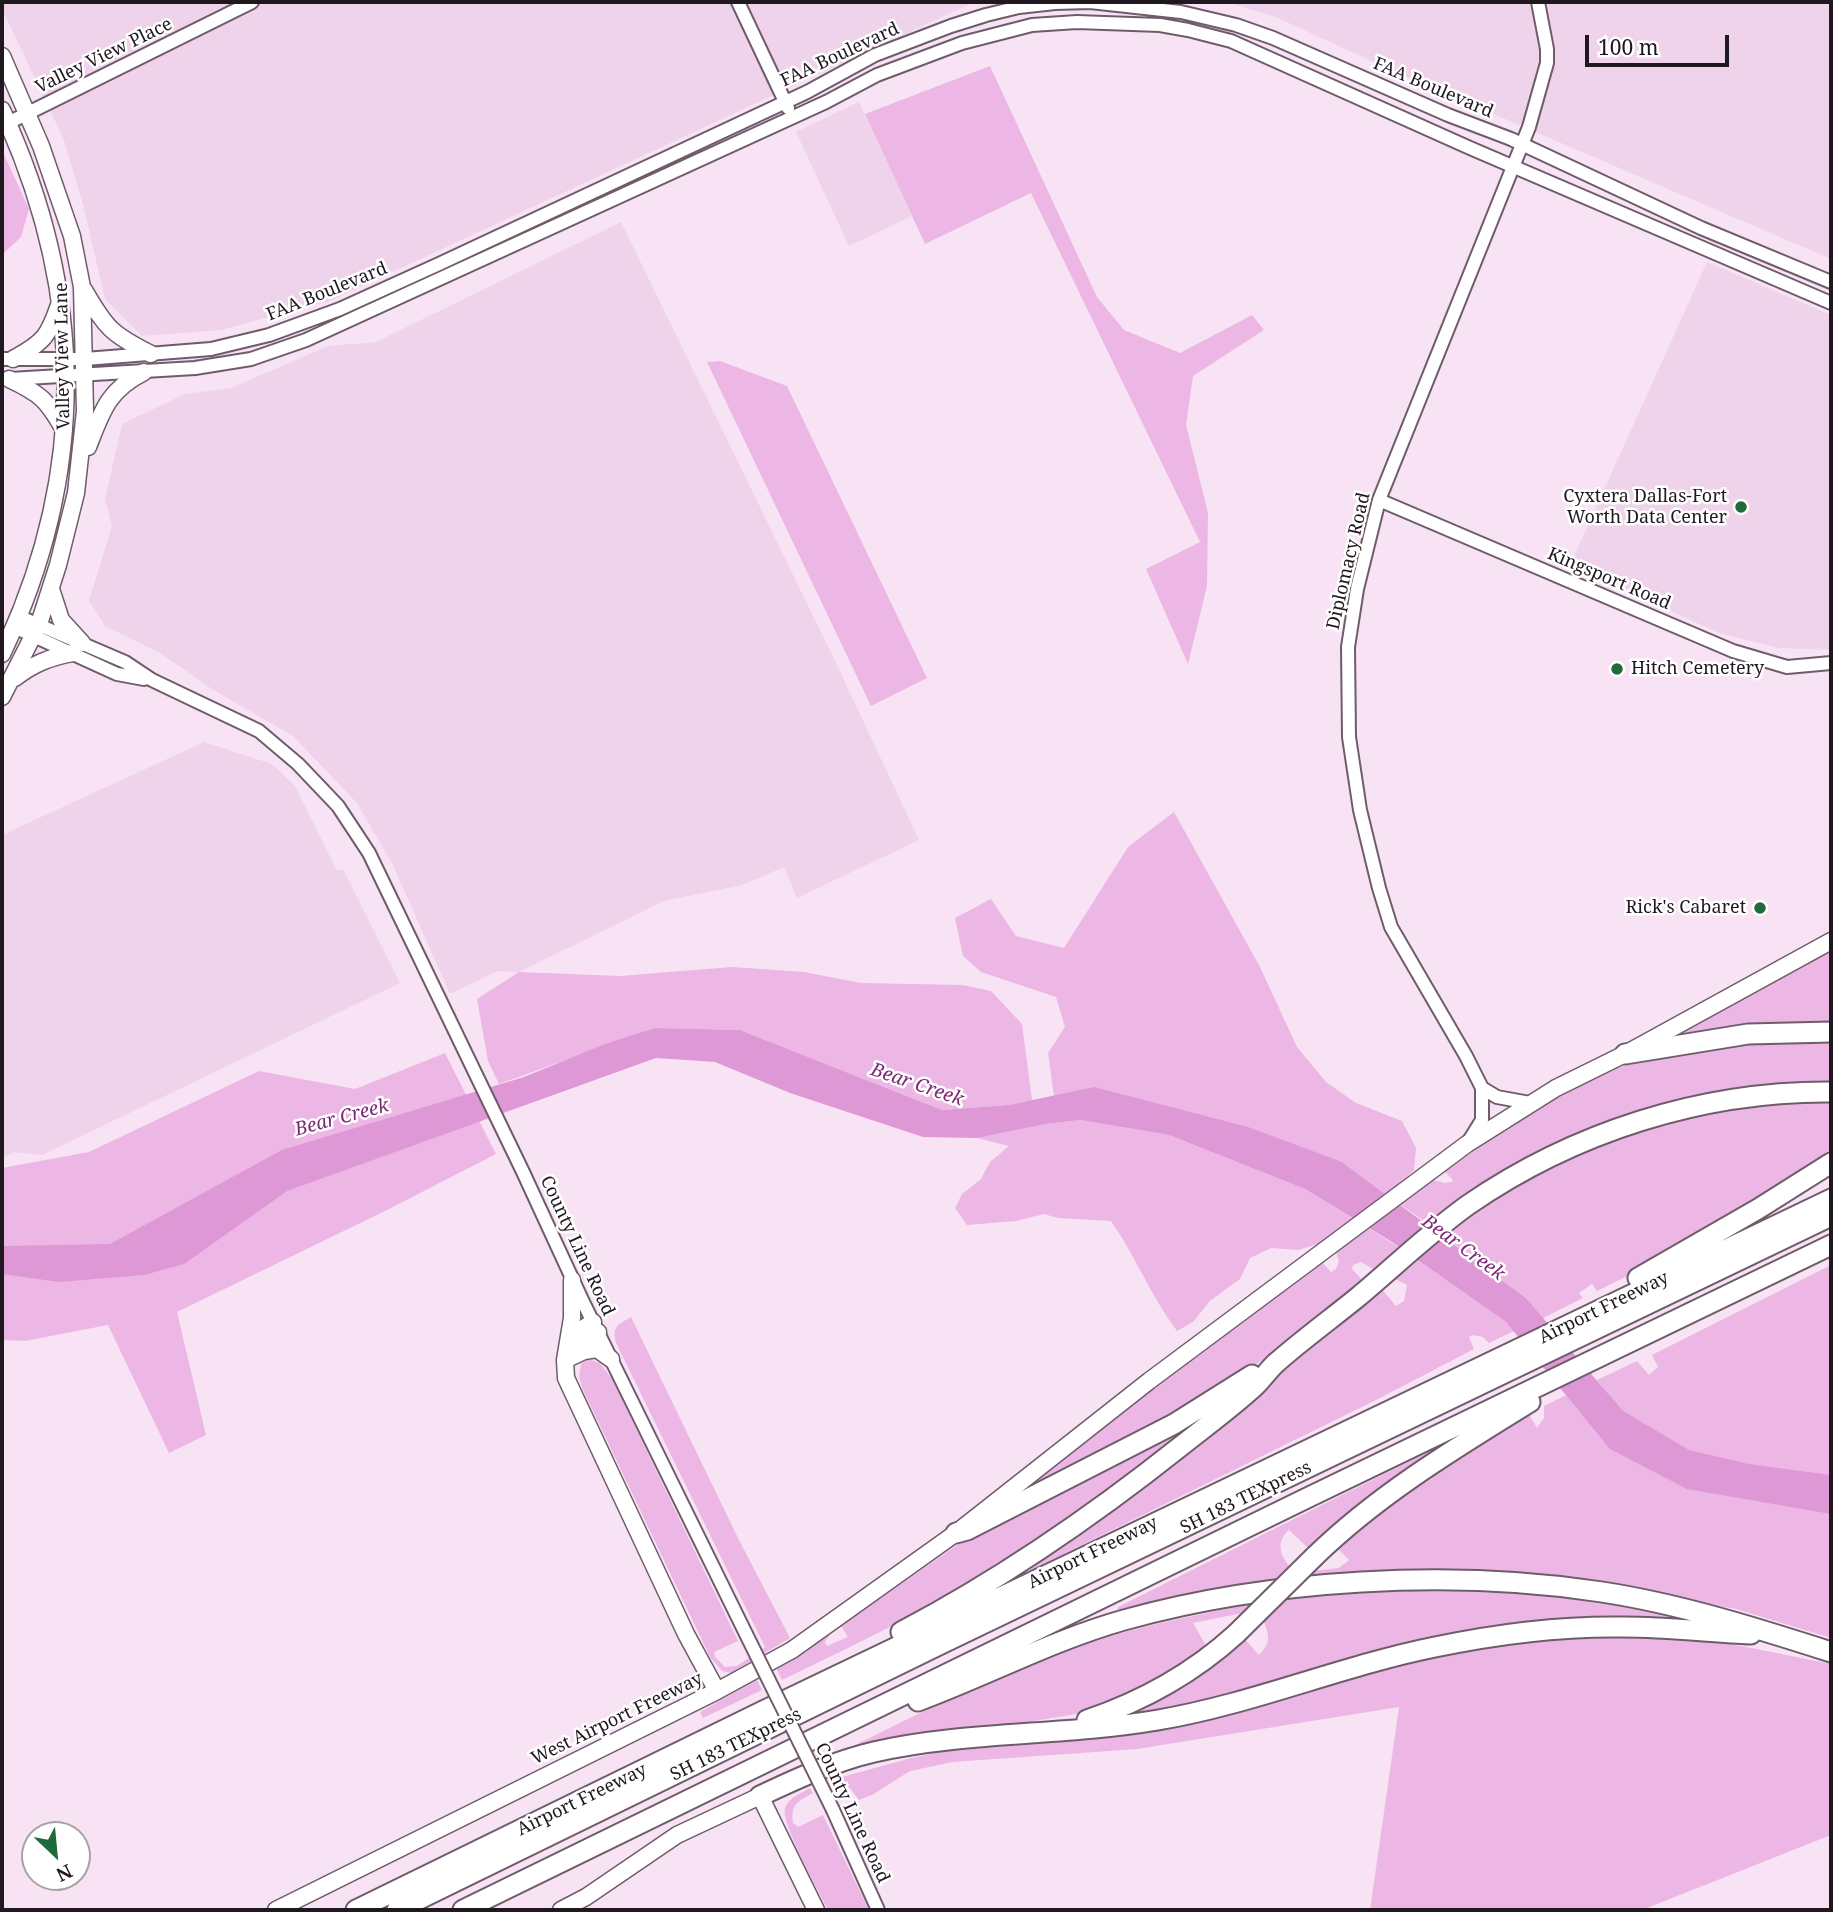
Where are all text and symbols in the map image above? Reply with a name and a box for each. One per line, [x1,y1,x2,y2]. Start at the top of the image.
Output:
street label: Valley View Place [32,13,176,99]
street label: FAA Boulevard [777,18,903,92]
scale bar [1588,21,1731,65]
text: 100 m [1598,33,1659,61]
street label: FAA Boulevard [1370,53,1496,123]
street label: FAA Boulevard [263,258,391,326]
street label: Valley View Lane [51,282,75,430]
place label: Cyxtera Dallas-Fort Worth Data Center [1563,486,1727,528]
street label: Diplomacy Road [1323,490,1375,632]
marker: Cyxtera Dallas-Fort Worth Data Center [1733,499,1749,515]
street label: Kingsport Road [1544,543,1674,615]
place label: Hitch Cemetery [1631,658,1764,680]
marker: Hitch Cemetery [1609,661,1625,677]
place label: Rick's Cabaret [1625,897,1746,919]
marker: Rick's Cabaret [1752,900,1768,916]
water label: Bear Creek [868,1058,966,1112]
water label: Bear Creek [292,1094,392,1142]
street label: County Line Road [535,1173,619,1319]
water label: Bear Creek [1417,1210,1509,1286]
street label: Airport Freeway [1536,1267,1672,1349]
street label: SH 183 TEXpress [1177,1457,1315,1539]
street label: Airport Freeway [1025,1512,1161,1594]
street label: West Airport Freeway [528,1668,706,1770]
street label: SH 183 TEXpress [667,1704,805,1786]
street label: County Line Road [810,1740,894,1886]
street label: Airport Freeway [514,1759,650,1841]
north arrow [21,1821,91,1891]
text: N [52,1858,77,1888]

